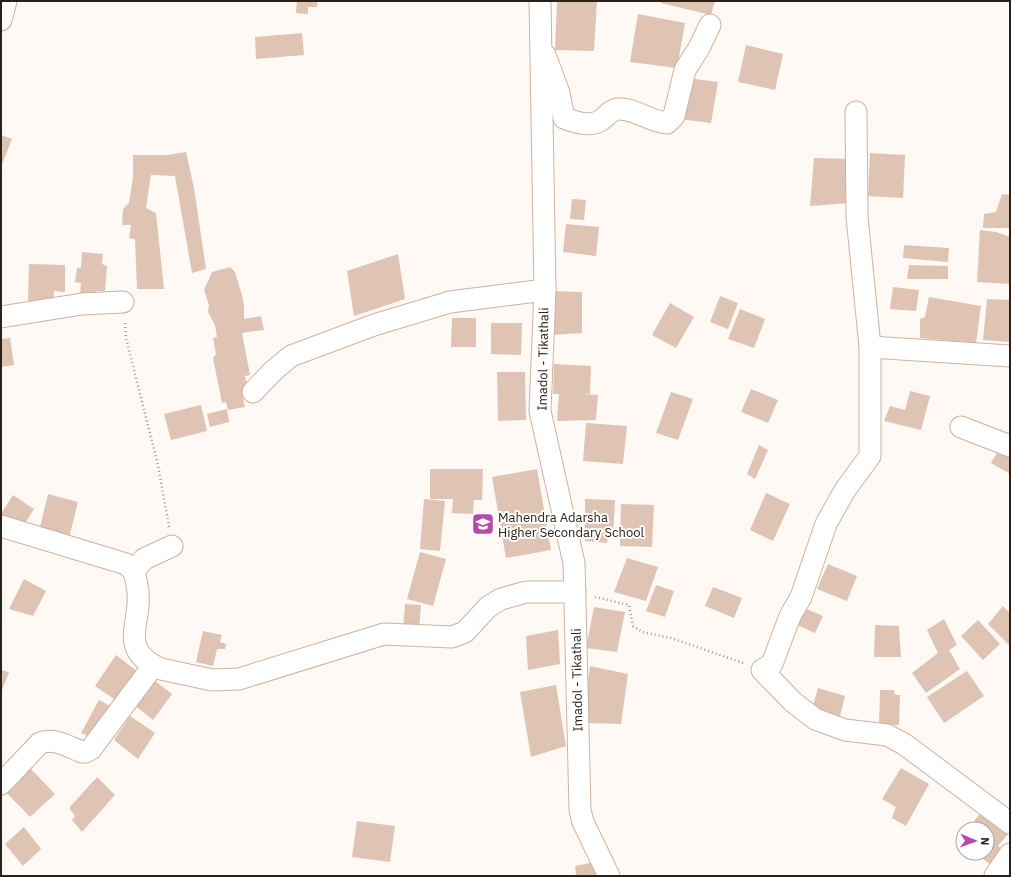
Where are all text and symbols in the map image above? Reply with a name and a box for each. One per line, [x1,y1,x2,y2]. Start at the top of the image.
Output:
street label: Imadol - Tikathali [534,307,552,411]
place label: Mahendra Adarsha Higher Secondary School [498,509,644,541]
school or university icon: Mahendra Adarsha Higher Secondary School [470,511,496,537]
street label: Imadol - Tikathali [568,628,586,732]
north arrow [955,821,995,861]
text: N [978,837,992,846]

